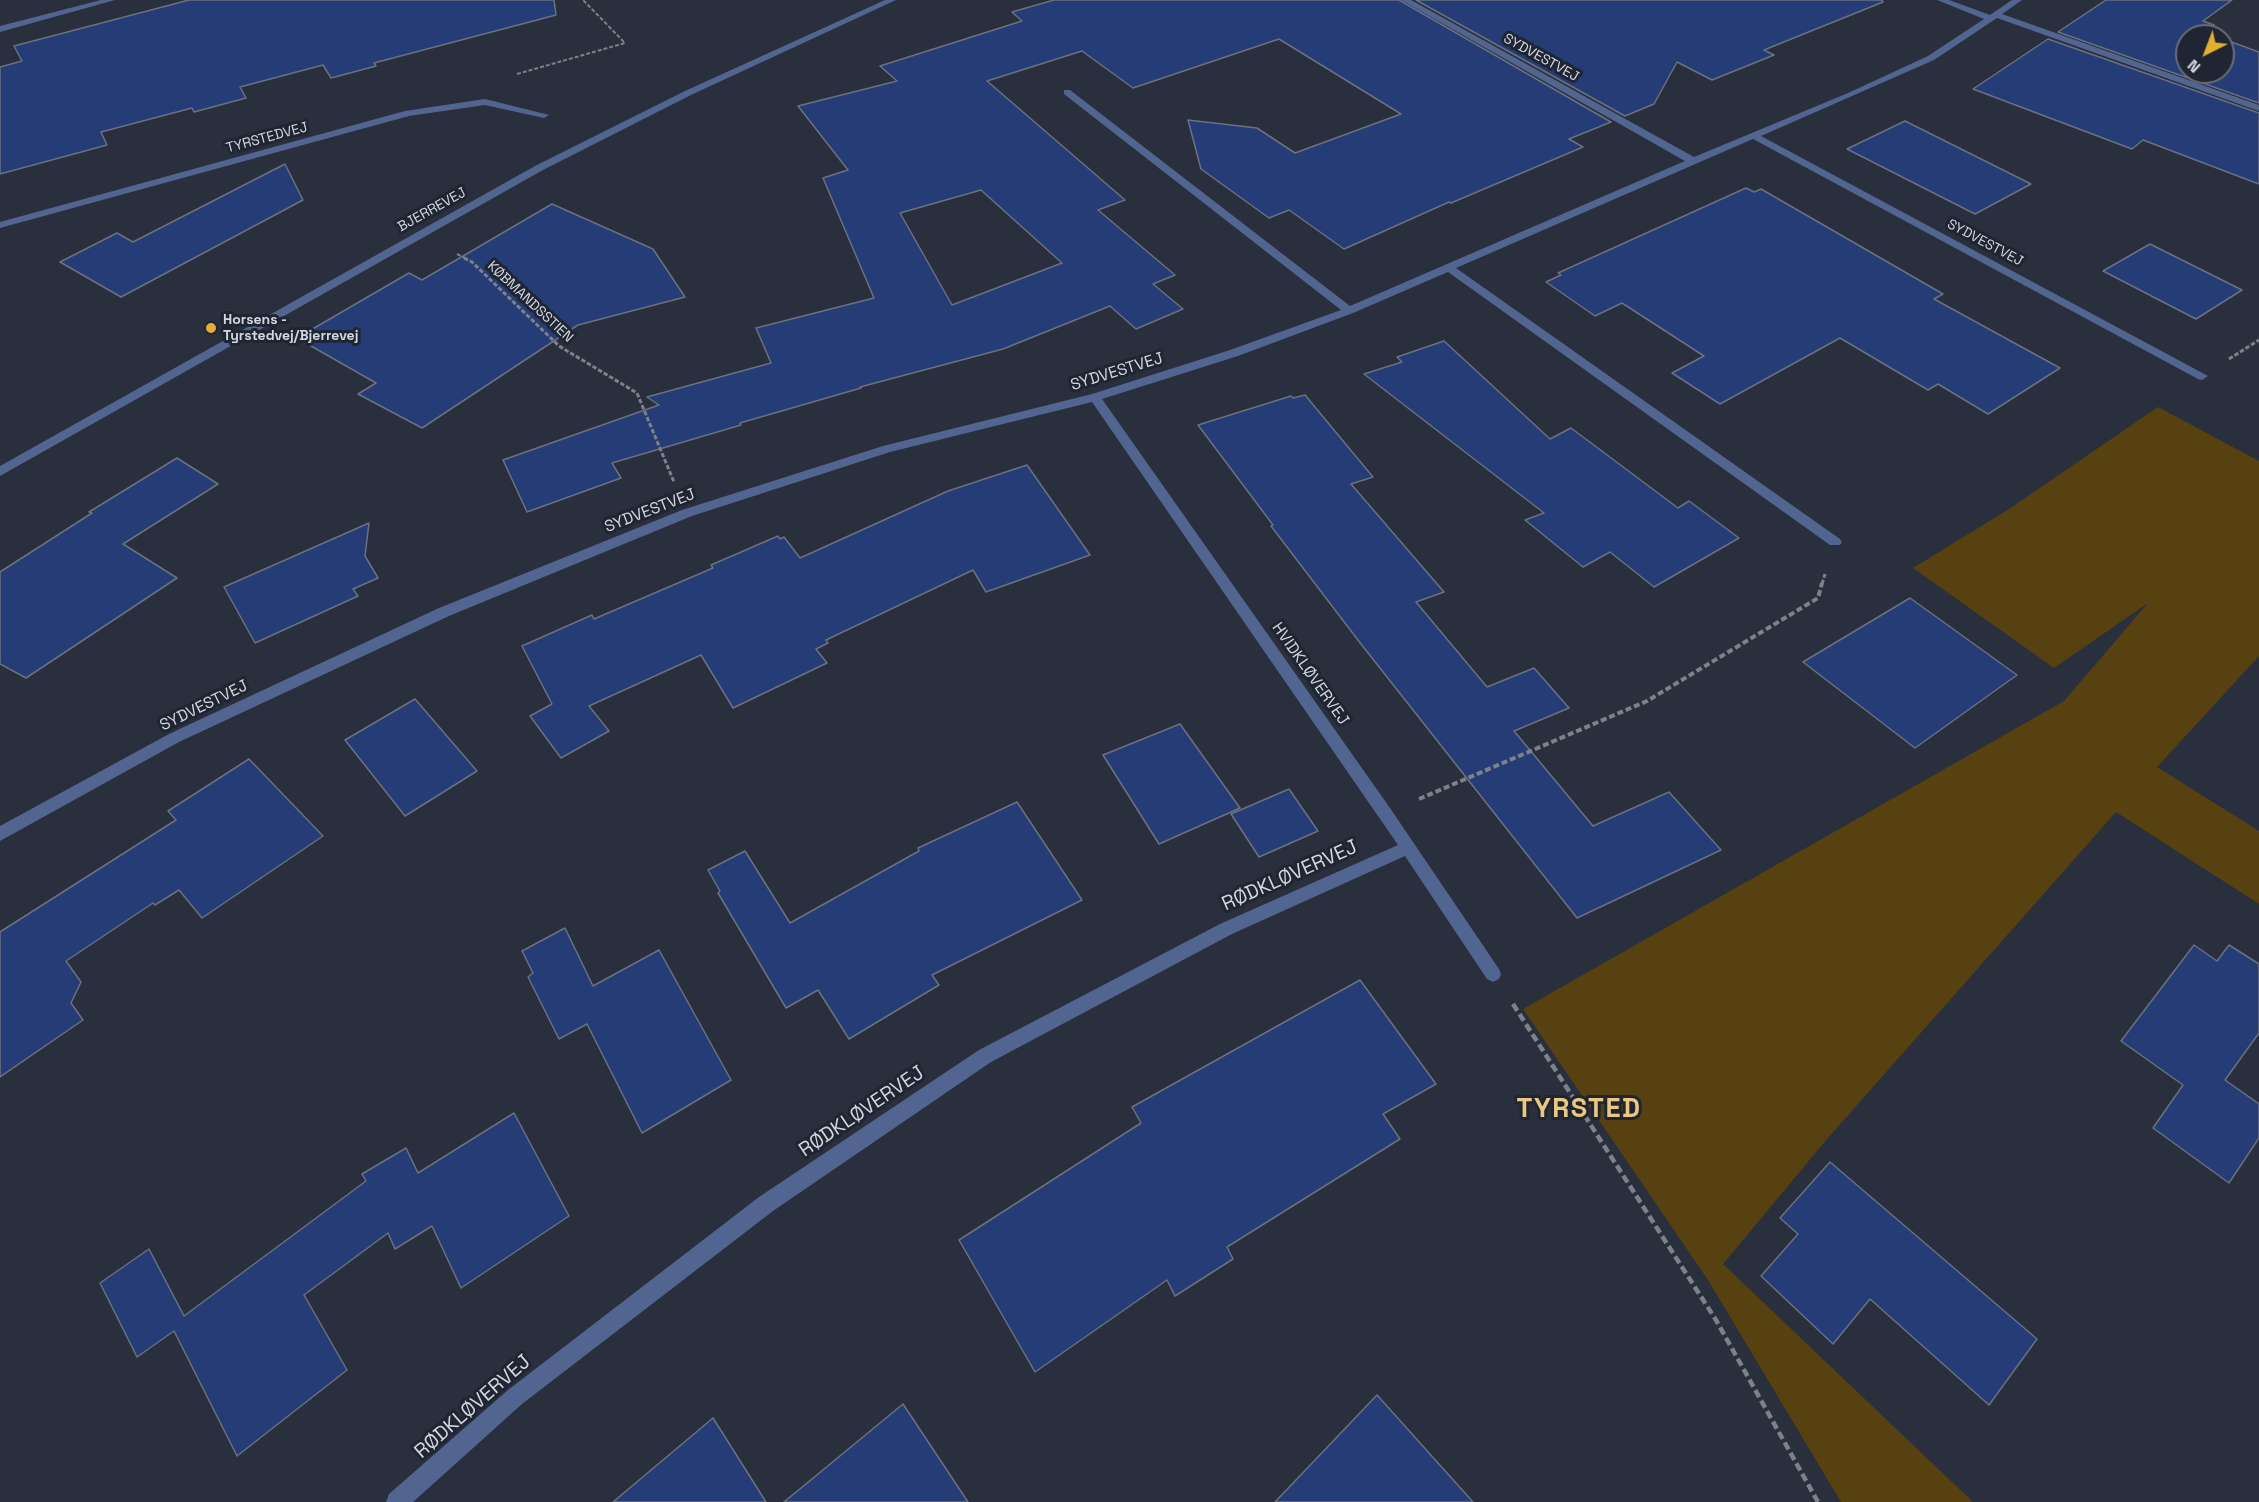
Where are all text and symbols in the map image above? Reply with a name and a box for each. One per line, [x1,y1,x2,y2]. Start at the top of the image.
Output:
north arrow [2175,24,2235,84]
street label: SYDVESTVEJ [1500,30,1582,86]
text: N [2183,55,2205,78]
street label: TYRSTEDVEJ [224,119,310,157]
street label: BJERREVEJ [395,184,469,236]
street label: SYDVESTVEJ [1944,216,2026,270]
street label: KØBMANDSSTIEN [484,258,576,346]
place label: Horsens - Tyrstedvej/Bjerrevej [223,312,358,344]
marker: Horsens - Tyrstedvej/Bjerrevej [204,321,218,335]
street label: SYDVESTVEJ [1068,349,1166,395]
street label: SYDVESTVEJ [602,485,698,537]
street label: HVIDKLØVERVEJ [1267,619,1353,729]
street label: SYDVESTVEJ [157,676,251,736]
street label: RØDKLØVERVEJ [1218,835,1362,917]
street label: RØDKLØVERVEJ [795,1061,929,1163]
district label: TYRSTED [1517,1094,1641,1126]
street label: RØDKLØVERVEJ [410,1350,536,1464]

